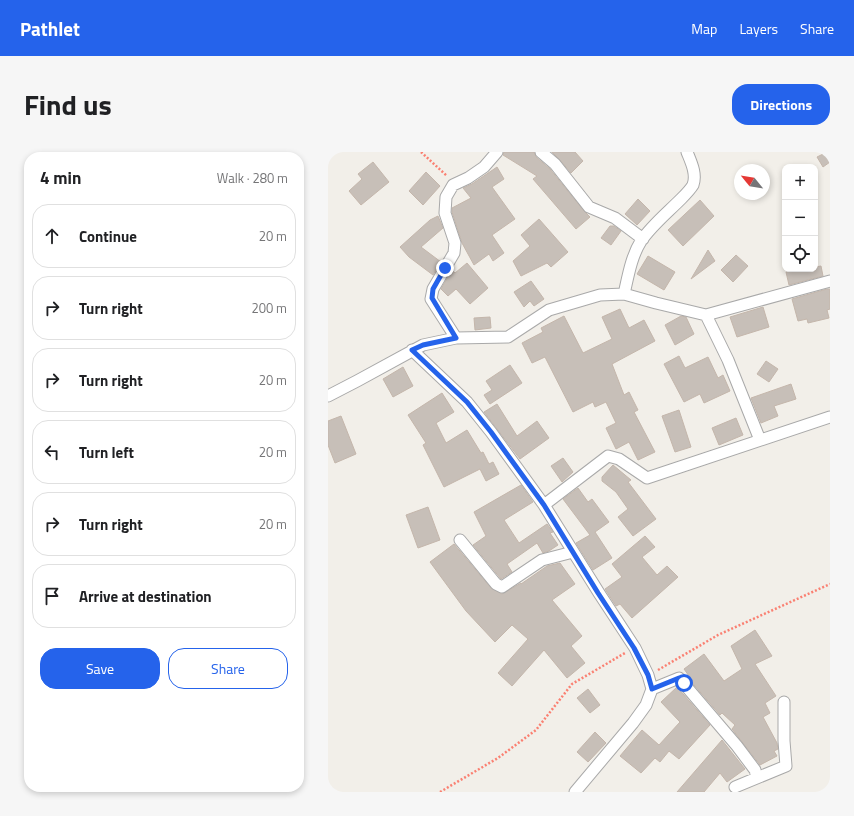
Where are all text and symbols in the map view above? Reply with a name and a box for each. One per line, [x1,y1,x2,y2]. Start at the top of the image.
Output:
text: Pathlet [20,14,80,43]
text: Map [691,18,717,39]
text: Layers [739,18,778,39]
text: Share [800,18,834,39]
text: Find us [24,83,112,126]
button: Directions [732,84,830,125]
north arrow [734,164,770,200]
map controls [782,164,818,272]
button: + [782,164,818,200]
text: 4 min [40,165,81,191]
text: Walk · 280 m [217,168,288,188]
button: − [782,200,818,236]
icon: ahead [41,225,63,247]
text: Continue [79,225,137,248]
text: 20 m [259,226,287,246]
button: locate [782,236,818,272]
route end [436,259,454,277]
icon: right [41,297,63,319]
text: Turn right [79,297,143,320]
text: 200 m [251,298,287,318]
icon: right [41,369,63,391]
text: Turn right [79,369,143,392]
text: 20 m [259,370,287,390]
icon: left [41,441,63,463]
text: Turn left [79,441,134,464]
text: 20 m [259,442,287,462]
icon: right [41,513,63,535]
text: Turn right [79,513,143,536]
text: 20 m [259,514,287,534]
icon: arrive [41,585,63,607]
text: Arrive at destination [79,585,212,608]
button: Save [40,648,160,689]
button: Share [168,648,288,689]
route start [675,674,693,692]

